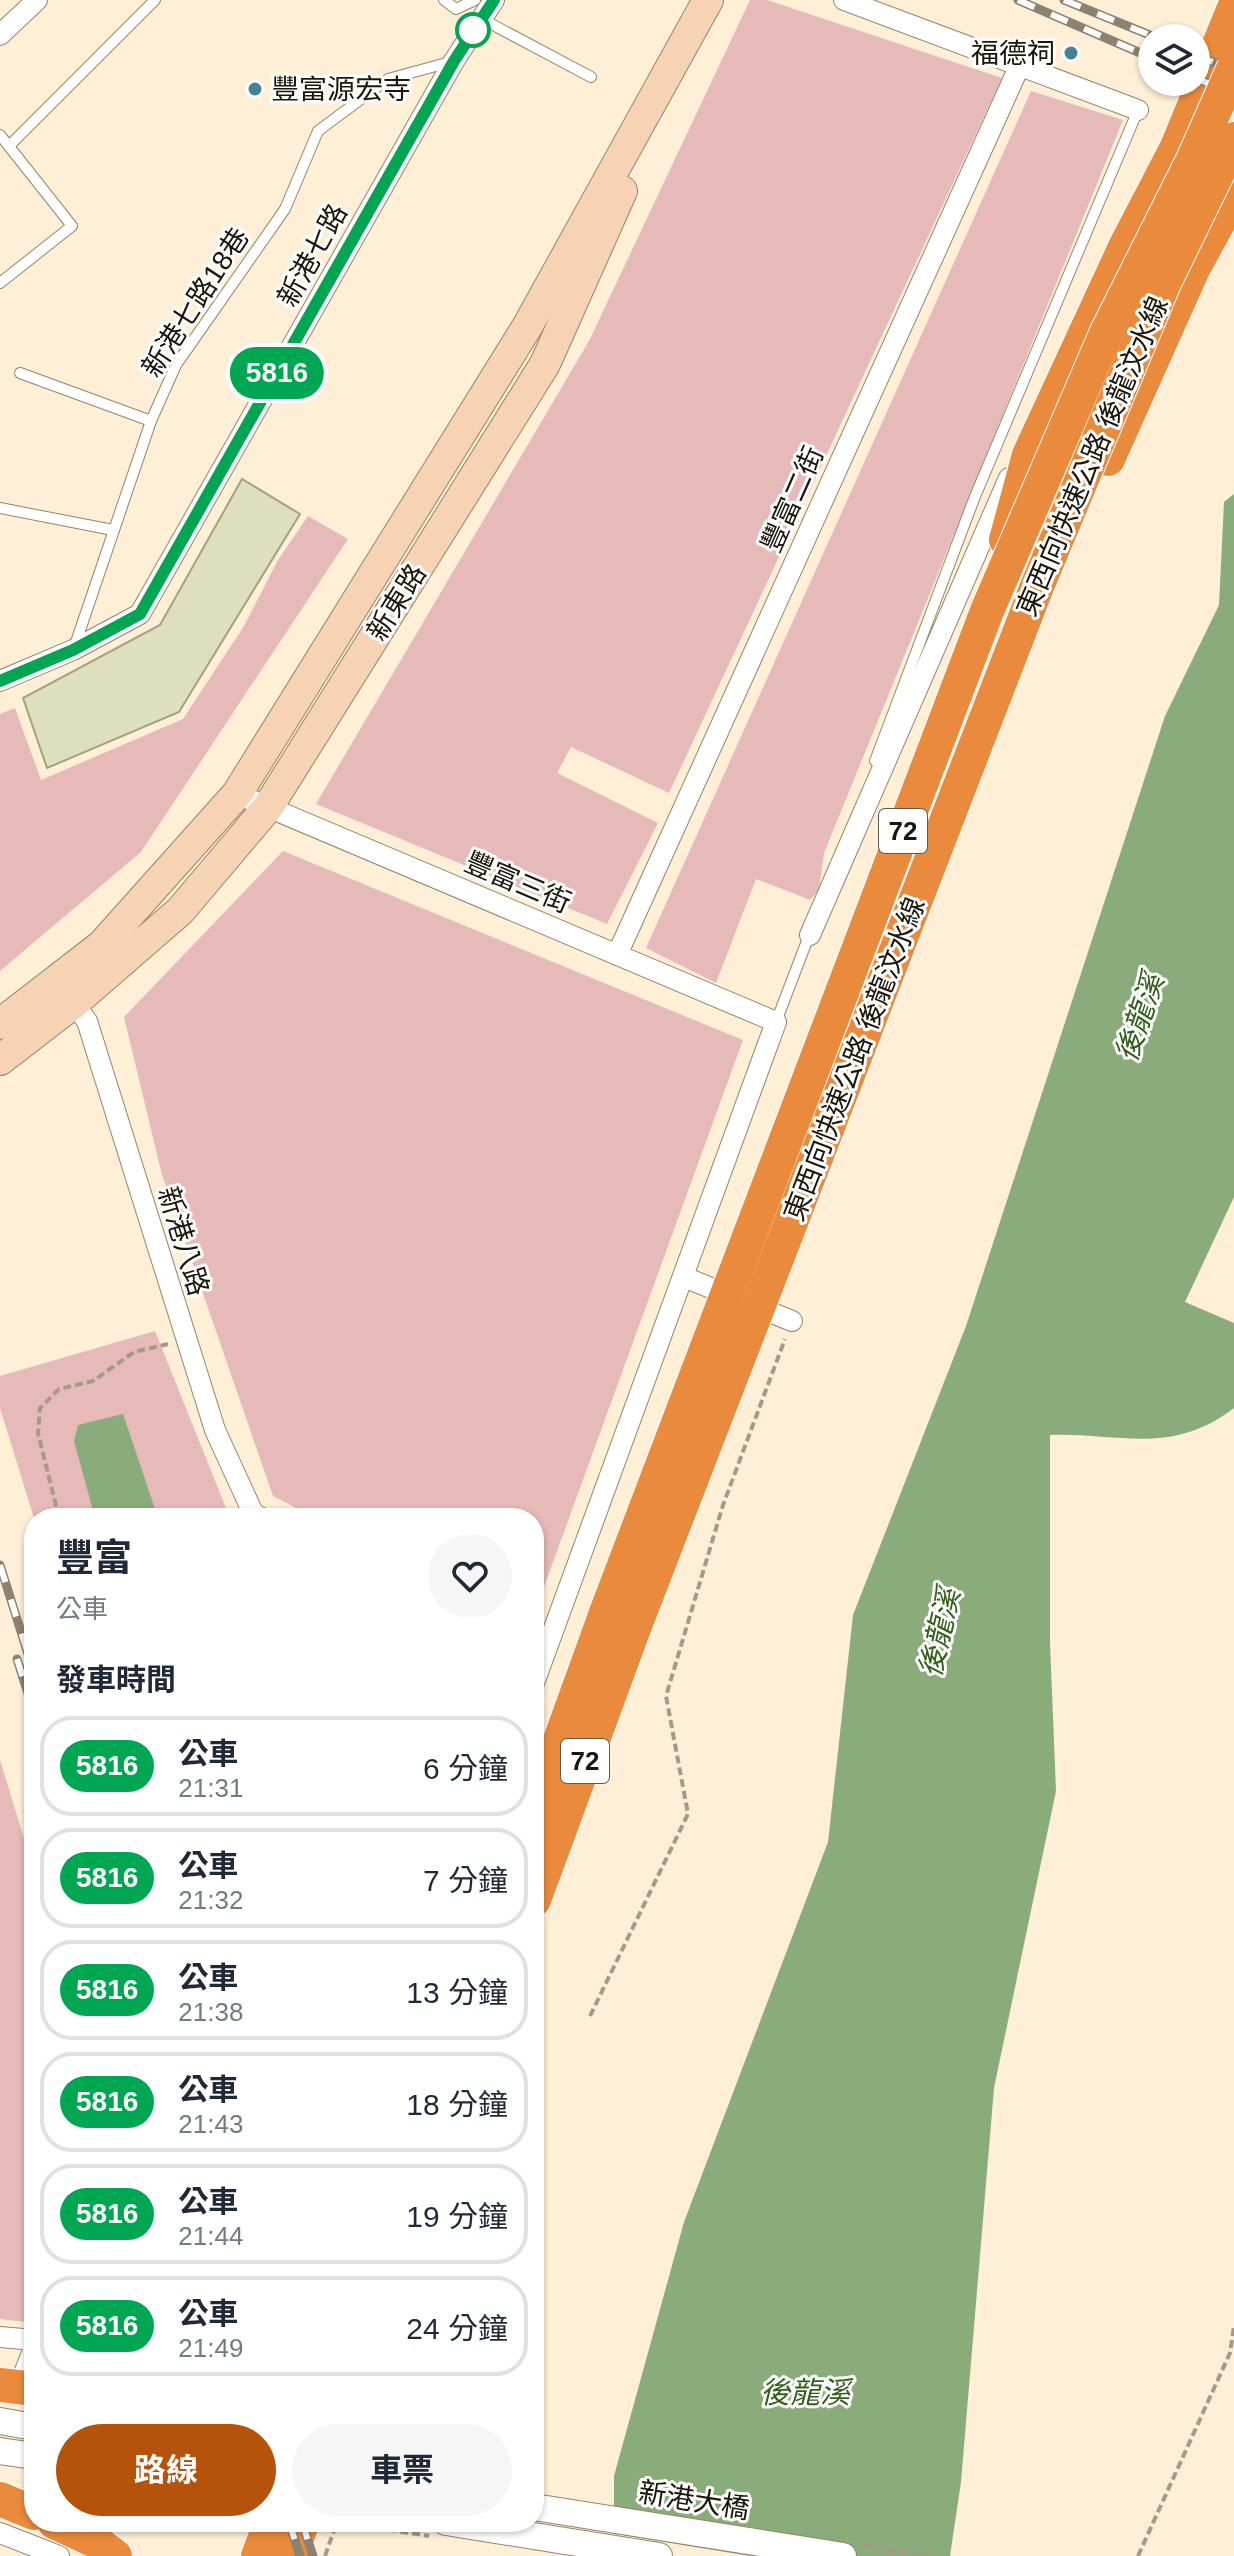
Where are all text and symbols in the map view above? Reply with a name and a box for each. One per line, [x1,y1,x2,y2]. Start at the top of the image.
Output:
unlabelled marker [456,13,490,47]
map controls [1138,24,1210,96]
button: layers [1138,24,1210,96]
place label: 福德祠 [971,38,1055,69]
marker: 福德祠 [1062,44,1080,62]
place label: 豐富源宏寺 [271,74,411,105]
marker: 豐富源宏寺 [246,80,264,98]
street label: 新港七路 [272,199,353,312]
street label: 新港七路18巷 [136,222,255,382]
street label: 東西向快速公路 後龍汶水線 [1011,292,1174,620]
line badge: 5816 [221,347,333,399]
text: 5816 [246,357,308,388]
street label: 豐富二街 [756,442,829,557]
street label: 新東路 [361,558,432,646]
road number: 72 [879,809,927,853]
street label: 豐富三街 [460,846,575,919]
street label: 東西向快速公路 後龍汶水線 [778,893,931,1225]
water label: 後龍溪 [1109,966,1171,1066]
street label: 新港八路 [152,1183,215,1299]
button: heart [428,1534,512,1618]
text: 豐富 [56,1537,132,1579]
water label: 後龍溪 [913,1581,967,1680]
text: 公車 [56,1594,108,1624]
text: 發車時間 [56,1663,176,1696]
text: 公車 [178,1737,238,1770]
road number: 72 [561,1739,609,1783]
text: 5816 [76,1750,138,1781]
text: 6 分鐘 [423,1752,508,1785]
text: 21:31 [178,1773,243,1803]
text: 公車 [178,1849,238,1882]
text: 5816 [76,1862,138,1893]
text: 7 分鐘 [423,1864,508,1897]
text: 21:32 [178,1885,243,1915]
text: 公車 [178,1961,238,1994]
text: 5816 [76,1974,138,2005]
text: 13 分鐘 [406,1976,508,2009]
text: 21:38 [178,1997,243,2027]
text: 公車 [178,2073,238,2106]
text: 5816 [76,2086,138,2117]
text: 18 分鐘 [406,2088,508,2121]
text: 21:43 [178,2109,243,2139]
text: 公車 [178,2185,238,2218]
text: 5816 [76,2198,138,2229]
text: 19 分鐘 [406,2200,508,2233]
text: 21:44 [178,2221,243,2251]
text: 公車 [178,2297,238,2330]
text: 5816 [76,2310,138,2341]
text: 24 分鐘 [406,2312,508,2345]
text: 21:49 [178,2333,243,2363]
water label: 後龍溪 [760,2376,854,2409]
button: 路線 [56,2424,276,2516]
button: 車票 [292,2424,512,2516]
street label: 新港大橋 [636,2476,752,2525]

